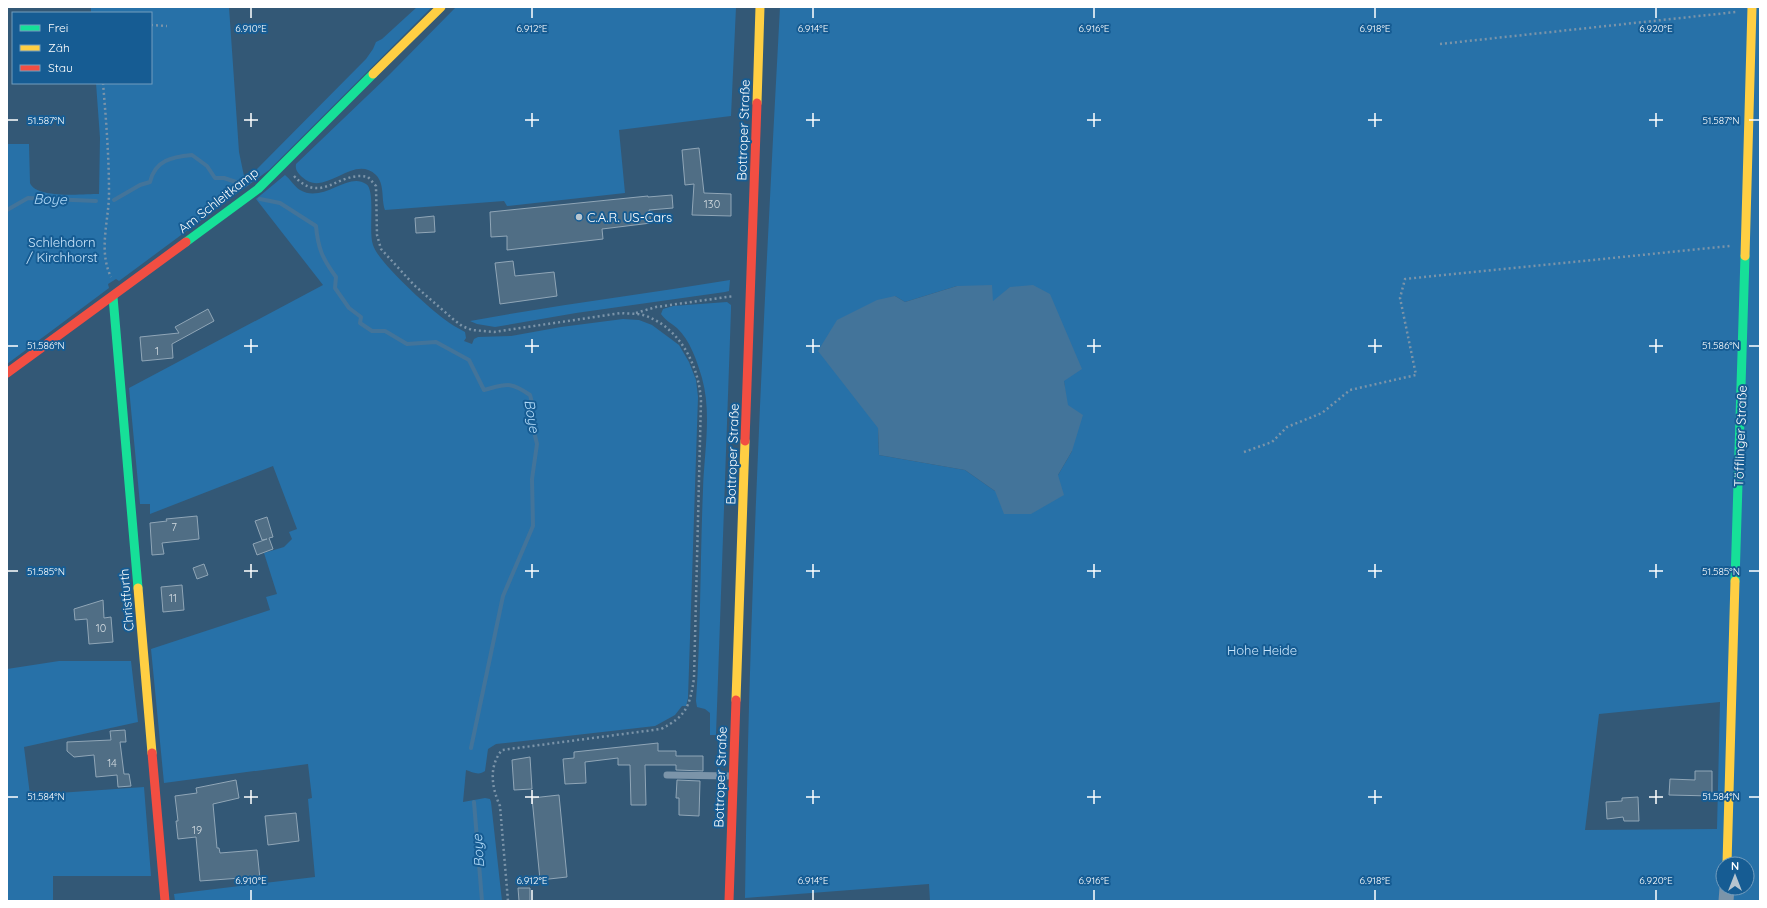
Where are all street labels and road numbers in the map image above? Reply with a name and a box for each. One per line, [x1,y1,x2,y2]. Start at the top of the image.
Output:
street label: Bottroper Straße [733,79,753,181]
street label: Am Schleitkamp [175,164,261,236]
street label: Töfflinger Straße [1730,385,1750,487]
street label: Bottroper Straße [722,403,742,505]
street label: Christfurth [115,568,137,632]
street label: Bottroper Straße [710,726,730,828]

